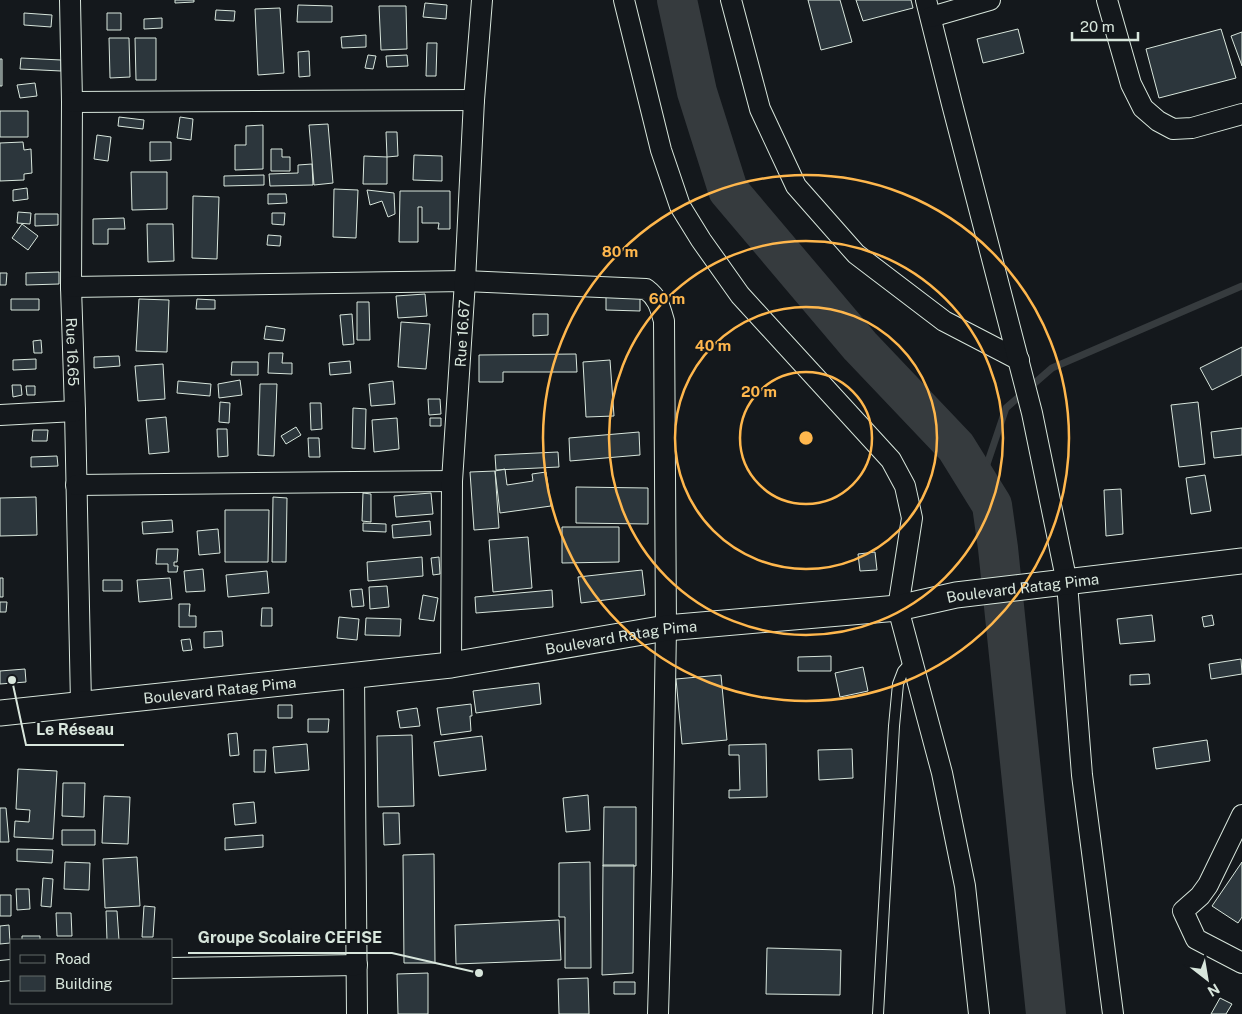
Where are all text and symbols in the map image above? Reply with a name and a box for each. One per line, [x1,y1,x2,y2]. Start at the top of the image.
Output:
scale bar [1072,10,1138,42]
text: 20 m [1080,18,1115,35]
text: 80 m [602,243,638,260]
text: 60 m [649,290,685,307]
street label: Rue 16.67 [451,299,472,368]
street label: Rue 16.65 [63,317,83,386]
text: 40 m [695,337,731,354]
text: 20 m [741,383,777,400]
centre of rings [797,429,815,447]
street label: Boulevard Ratag Pima [945,570,1100,605]
street label: Boulevard Ratag Pima [544,617,698,657]
street label: Boulevard Ratag Pima [142,673,297,706]
callout: Le Réseau [26,714,124,745]
text: Le Réseau [36,720,114,739]
callout: Groupe Scolaire CEFISE [188,922,392,953]
text: Groupe Scolaire CEFISE [198,928,382,947]
legend [10,939,172,1004]
text: Road [55,950,91,967]
north arrow [1182,954,1232,1004]
text: Building [55,975,113,992]
text: N [1205,980,1223,1000]

